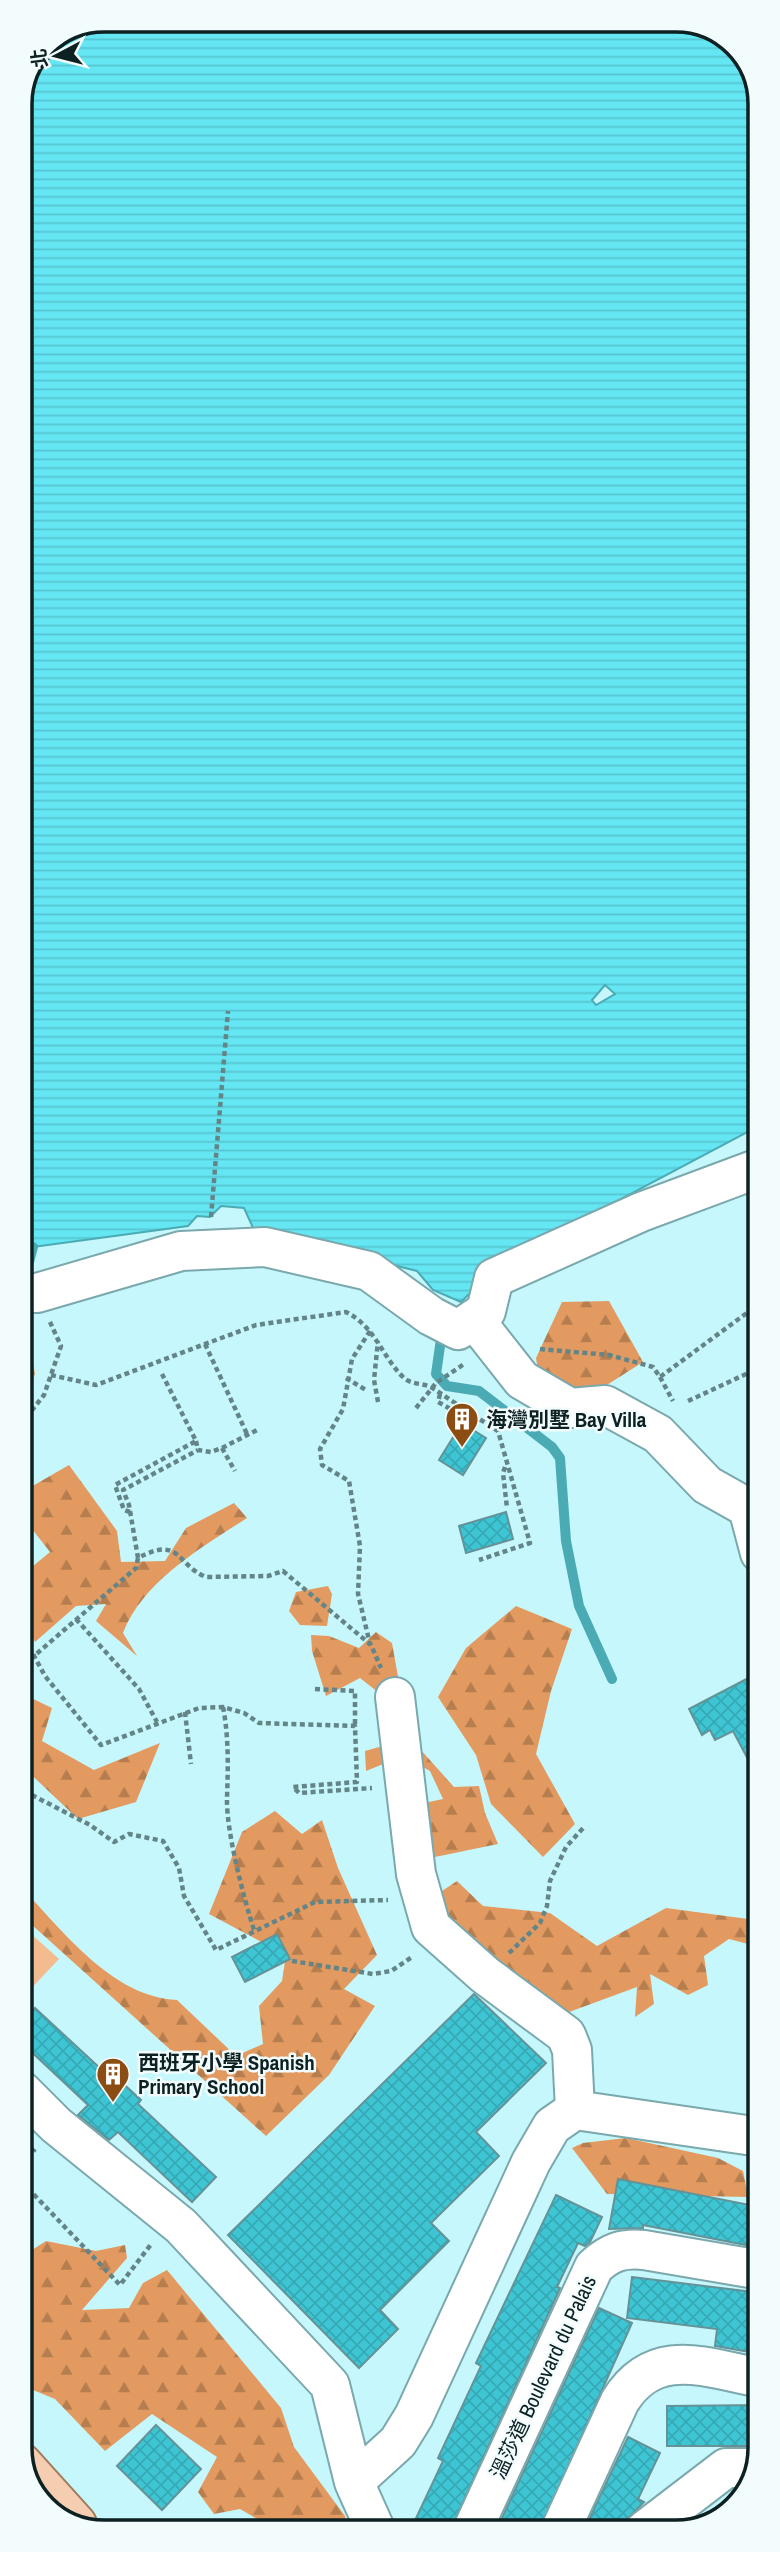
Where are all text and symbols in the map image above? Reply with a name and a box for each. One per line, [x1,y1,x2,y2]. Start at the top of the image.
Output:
north arrow [21,21,91,91]
text: 北 [25,47,53,69]
building icon: 海灣別墅 Bay Villa [443,1400,481,1449]
place label: 海灣別墅 Bay Villa [486,1405,647,1434]
place label: 西班牙小學 Spanish Primary School [138,2048,315,2101]
building icon: 西班牙小學 Spanish Primary School [94,2055,132,2104]
street label: 溫莎道 Boulevard du Palais [483,2270,603,2484]

